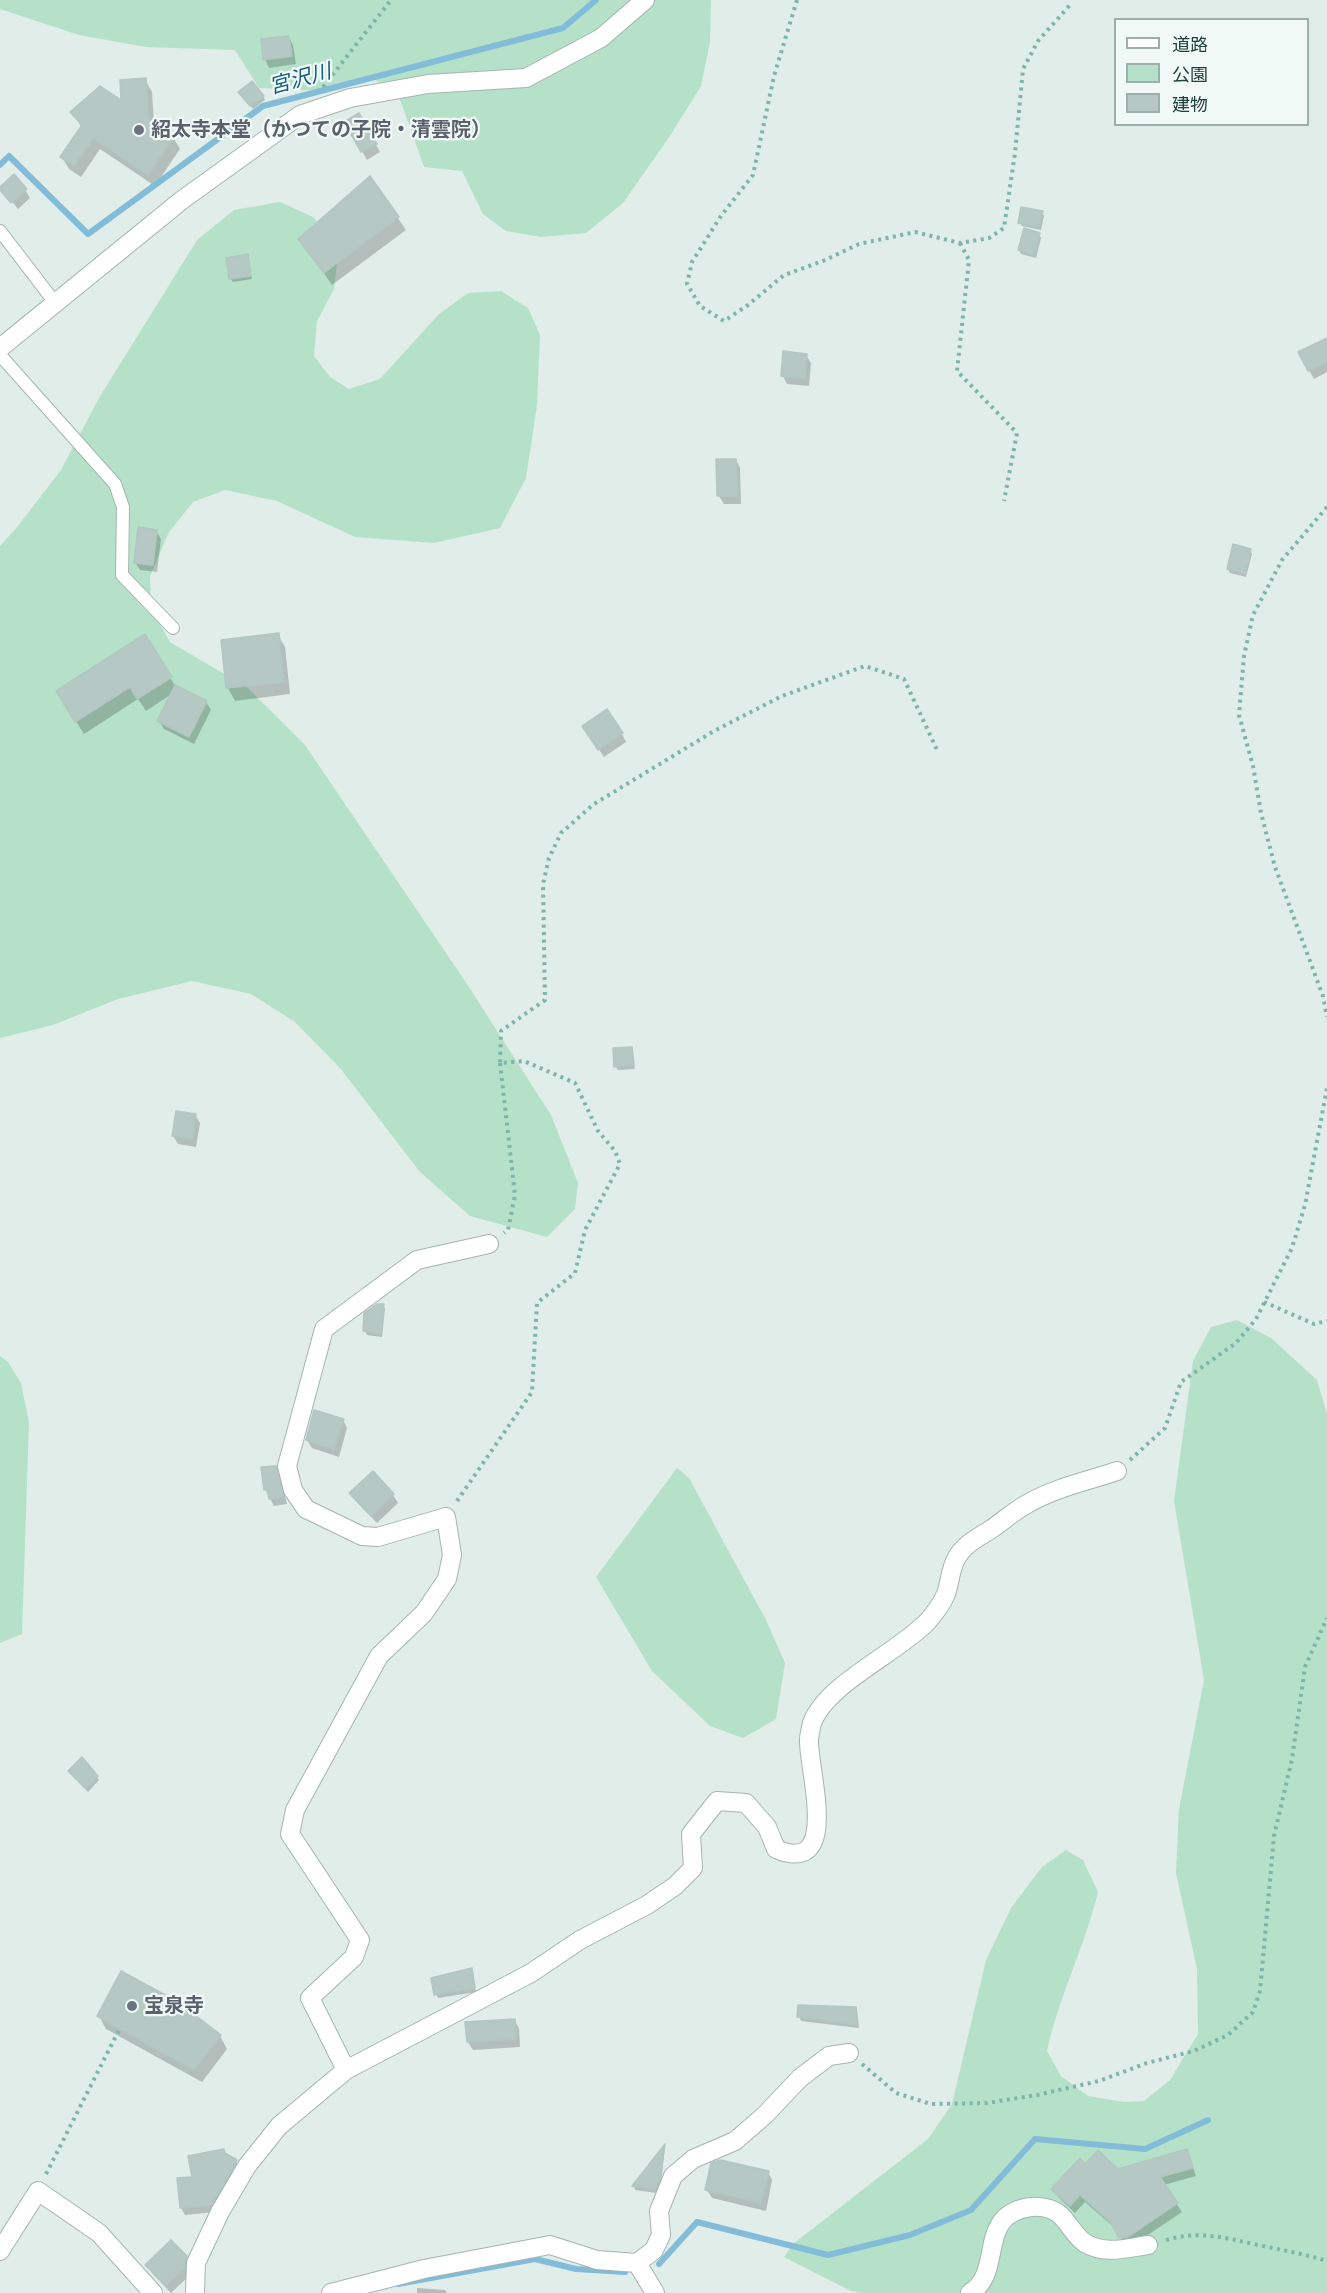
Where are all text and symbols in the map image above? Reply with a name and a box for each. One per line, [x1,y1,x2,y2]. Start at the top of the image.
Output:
legend [1114,18,1309,126]
text: 道路 [1172,33,1208,55]
water label: 宮沢川 [266,59,334,99]
text: 公園 [1172,63,1208,85]
text: 建物 [1172,93,1208,115]
place label: 紹太寺本堂（かつての子院・清雲院） [151,118,491,142]
marker: 紹太寺本堂（かつての子院・清雲院） [132,123,146,137]
place label: 宝泉寺 [144,1994,204,2018]
marker: 宝泉寺 [125,1999,139,2013]

